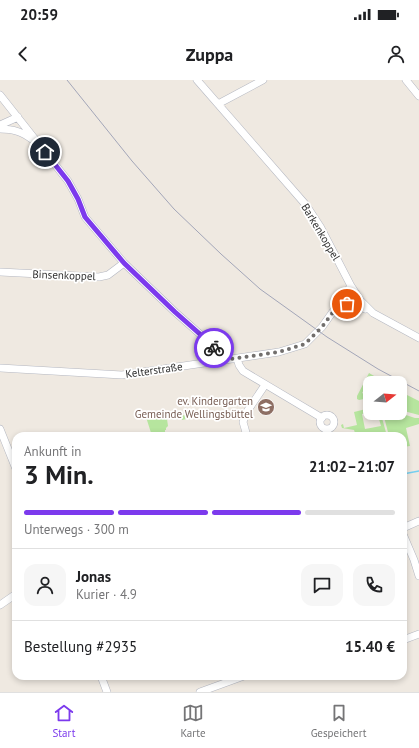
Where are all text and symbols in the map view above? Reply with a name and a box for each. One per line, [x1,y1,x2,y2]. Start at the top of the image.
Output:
text: 20:59 [20,5,58,24]
icon: back [12,43,34,65]
text: Zuppa [186,43,233,66]
icon: person [385,43,407,65]
pin [28,135,62,169]
icon: home [34,141,56,163]
street label: Barkenkoppel [298,201,344,264]
street label: Binsenkoppel [32,267,97,283]
pin [330,287,364,321]
icon: bag [336,293,358,315]
courier [194,328,234,368]
icon: bike [203,337,225,359]
street label: Kelterstraße [125,359,184,381]
north arrow [363,376,407,420]
map controls [363,376,407,420]
place label: ev. Kindergarten Gemeinde Wellingsbüttel [135,394,254,421]
school or university icon: ev. Kindergarten Gemeinde Wellingsbüttel [256,397,276,417]
text: Ankunft in [24,443,81,460]
text: 21:02–21:07 [309,457,395,476]
text: 3 Min. [24,458,94,491]
text: Unterwegs · 300 m [24,521,129,538]
button: person [24,564,66,606]
button: chat [301,564,343,606]
button: phone [353,564,395,606]
text: Jonas [76,567,111,586]
text: Kurier · 4.9 [76,586,137,603]
text: Bestellung #2935 [24,637,137,656]
text: 15.40 € [345,637,395,656]
tab: Start [53,702,75,740]
tab: Karte [180,702,206,740]
tab: Gespeichert [311,702,366,740]

